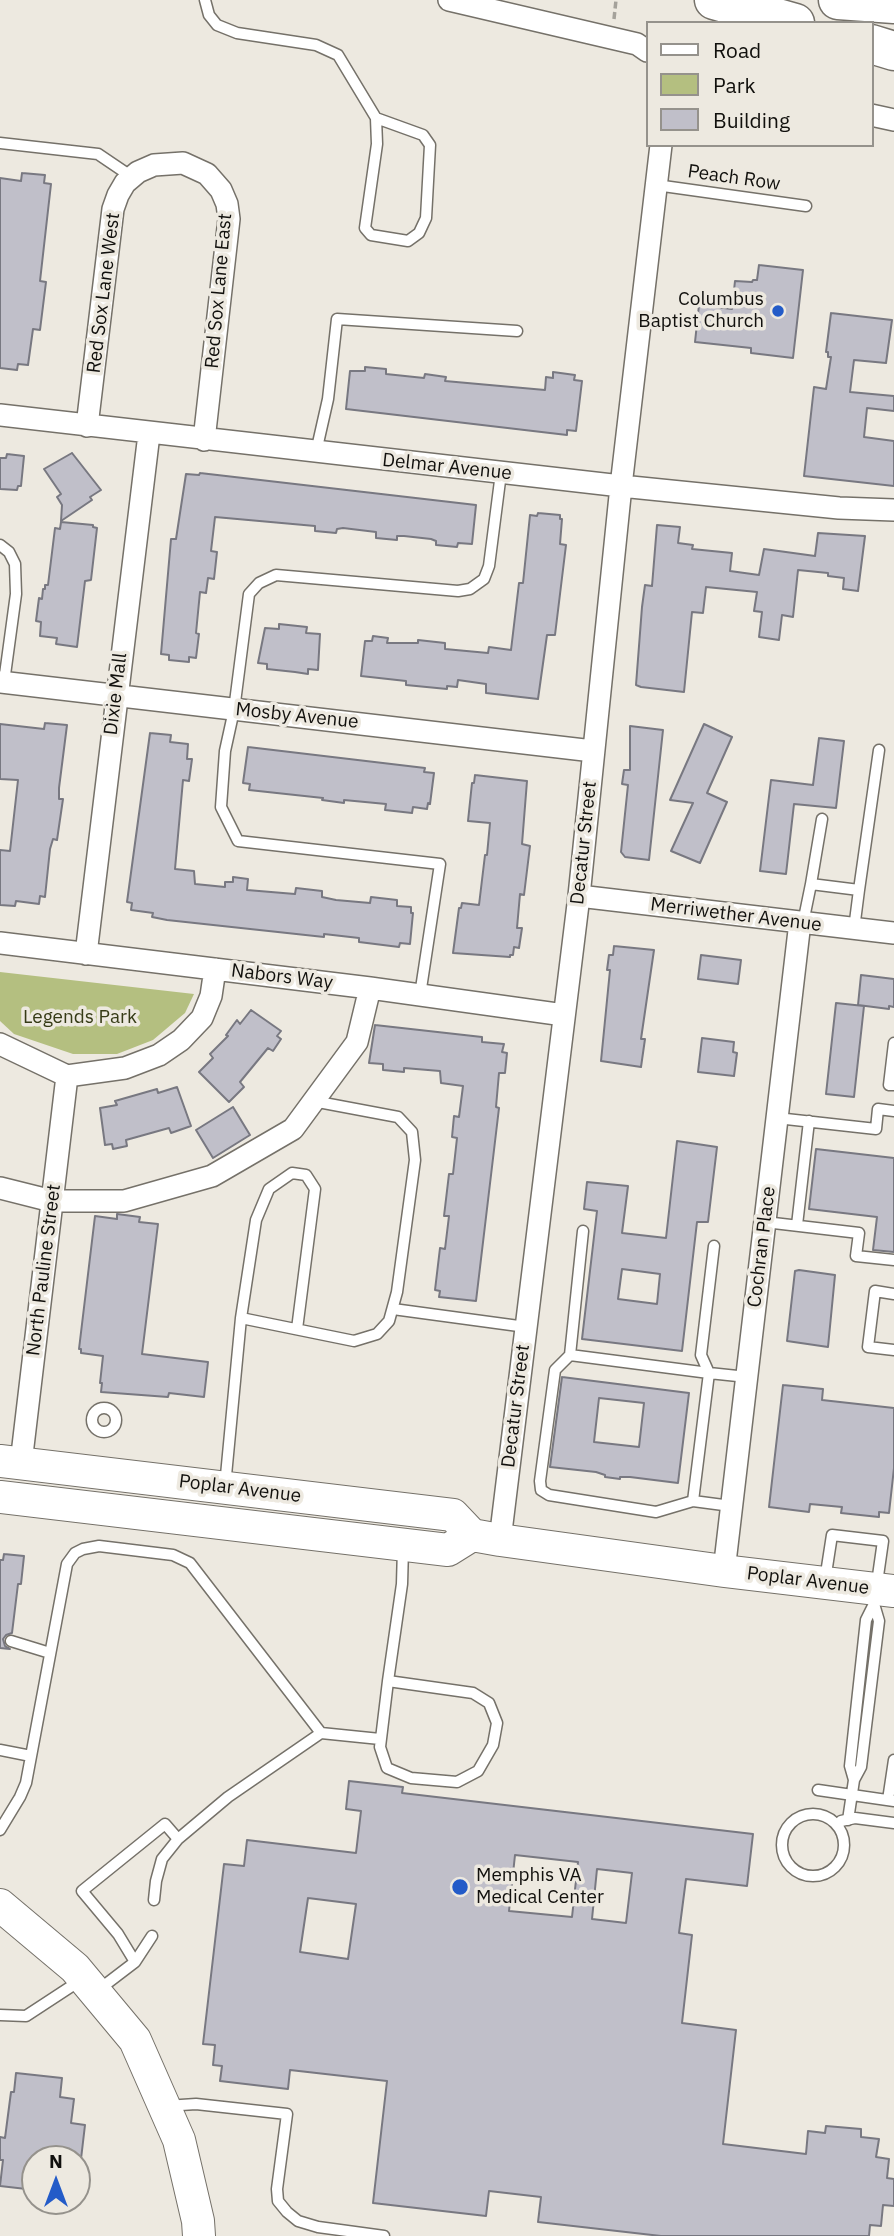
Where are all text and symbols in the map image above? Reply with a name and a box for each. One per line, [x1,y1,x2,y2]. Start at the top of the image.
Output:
legend [646,21,873,147]
text: Road [713,36,761,64]
text: Park [713,71,756,99]
text: Building [713,106,790,134]
street label: Peach Row [686,160,782,196]
street label: Red Sox Lane West [83,211,125,375]
street label: Red Sox Lane East [201,212,237,370]
place label: Columbus Baptist Church [638,289,764,333]
marker: Columbus Baptist Church [770,303,786,319]
street label: Delmar Avenue [381,449,513,485]
street label: Dixie Mall [100,652,132,736]
street label: Mosby Avenue [234,698,360,734]
street label: Decatur Street [566,780,602,906]
street label: Merriwether Avenue [649,893,823,937]
street label: Nabors Way [230,959,334,995]
park label: Legends Park [23,1007,137,1029]
street label: North Pauline Street [22,1183,66,1357]
street label: Cochran Place [743,1185,781,1309]
street label: Decatur Street [497,1343,535,1469]
street label: Poplar Avenue [178,1470,302,1508]
street label: Poplar Avenue [746,1562,870,1600]
place label: Memphis VA Medical Center [476,1865,604,1909]
marker: Memphis VA Medical Center [450,1877,470,1897]
north arrow [21,2145,91,2215]
text: N [49,2149,63,2173]

